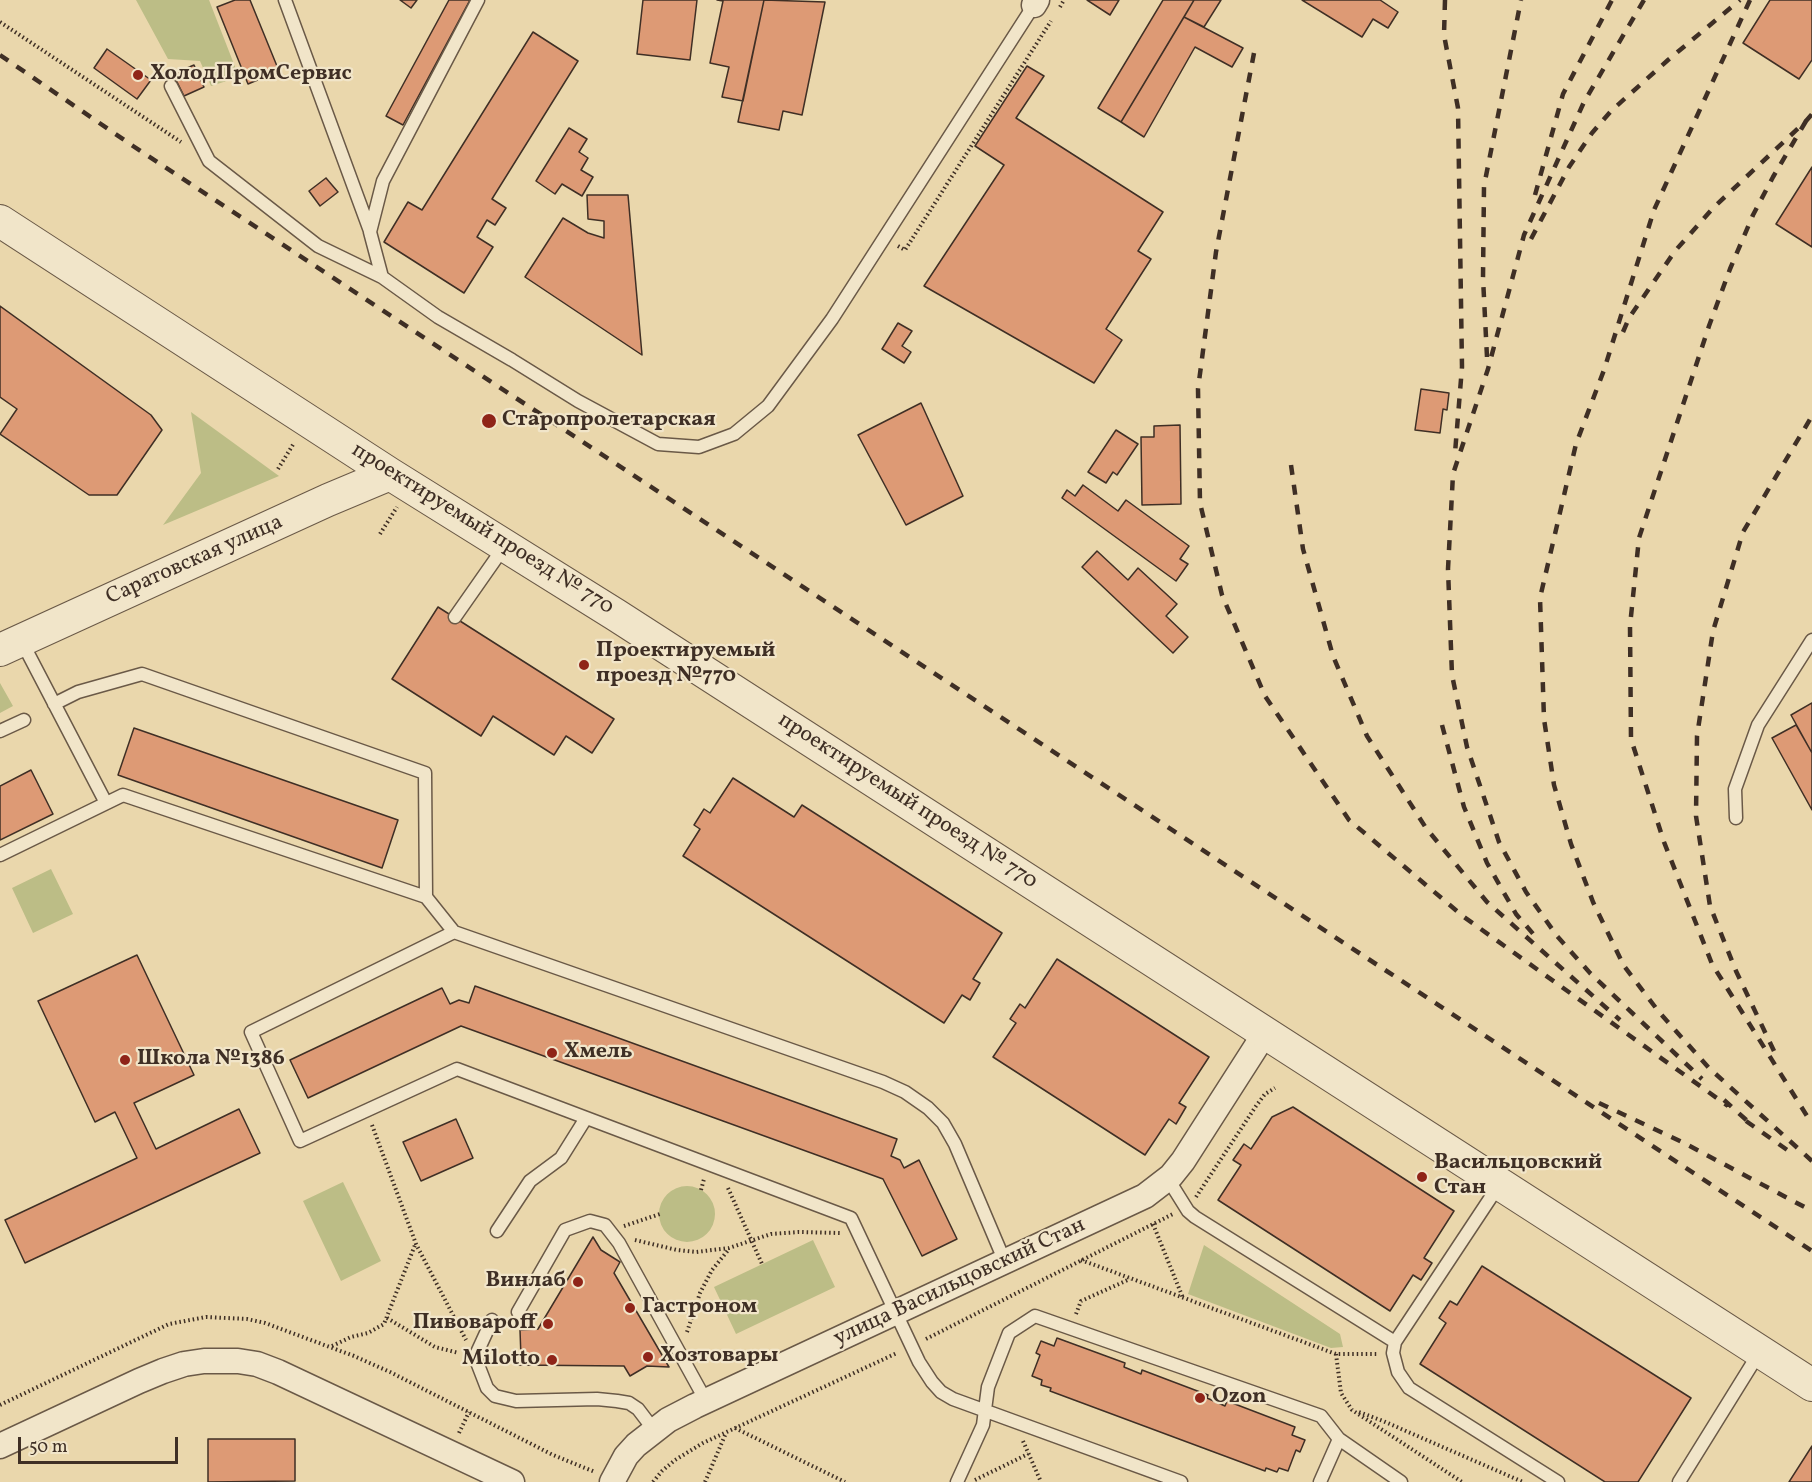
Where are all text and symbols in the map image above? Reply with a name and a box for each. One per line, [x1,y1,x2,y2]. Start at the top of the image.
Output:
place label: ХолодПромСервис [150,62,352,88]
marker: ХолодПромСервис [131,68,145,82]
place label: Старопролетарская [502,408,716,434]
marker: Старопролетарская [480,412,498,430]
street label: проектируемый проезд № 770 [346,438,618,622]
street label: Саратовская улица [103,510,287,612]
place label: Проектируемый проезд №770 [596,639,775,690]
marker: Проектируемый проезд №770 [577,658,591,672]
street label: проектируемый проезд № 770 [772,708,1042,896]
place label: Хмель [564,1040,633,1066]
marker: Хмель [545,1046,559,1060]
place label: Школа №1386 [137,1047,285,1073]
marker: Школа №1386 [118,1053,132,1067]
place label: Васильцовский Стан [1434,1151,1602,1202]
marker: Васильцовский Стан [1415,1170,1429,1184]
street label: улица Васильцовский Стан [830,1213,1090,1353]
place label: Винлаб [485,1269,566,1295]
marker: Винлаб [571,1275,585,1289]
place label: Гастроном [642,1295,757,1321]
marker: Гастроном [623,1301,637,1315]
place label: Пивовароff [413,1311,536,1337]
marker: Пивовароff [541,1317,555,1331]
place label: Хозтовары [660,1344,778,1370]
place label: Milotto [462,1347,540,1373]
marker: Хозтовары [641,1350,655,1364]
marker: Milotto [545,1353,559,1367]
place label: Ozon [1212,1385,1267,1411]
marker: Ozon [1193,1391,1207,1405]
scale bar [21,1425,182,1463]
text: 50 m [29,1435,68,1460]

